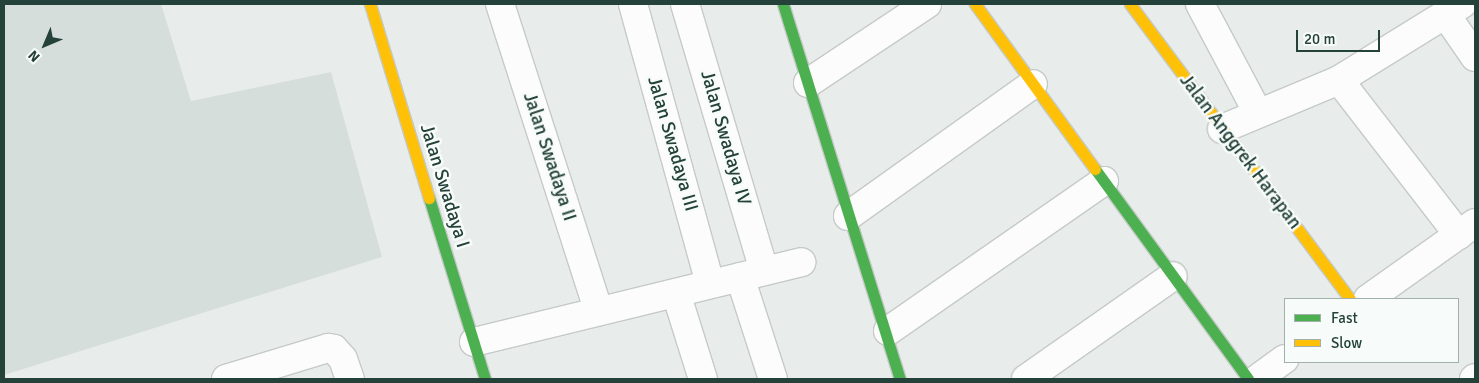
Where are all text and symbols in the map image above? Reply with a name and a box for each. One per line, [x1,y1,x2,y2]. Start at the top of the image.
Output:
north arrow [20,20,70,70]
scale bar [1299,20,1383,52]
text: 20 m [1304,30,1335,48]
text: N [25,47,43,65]
street label: Jalan Swadaya IV [695,68,755,208]
street label: Jalan Anggrek Harapan [1174,70,1306,234]
street label: Jalan Swadaya III [642,74,702,214]
street label: Jalan Swadaya II [517,90,581,224]
street label: Jalan Swadaya I [414,121,474,251]
legend [1284,298,1459,363]
text: Fast [1331,309,1358,327]
text: Slow [1331,334,1362,352]

